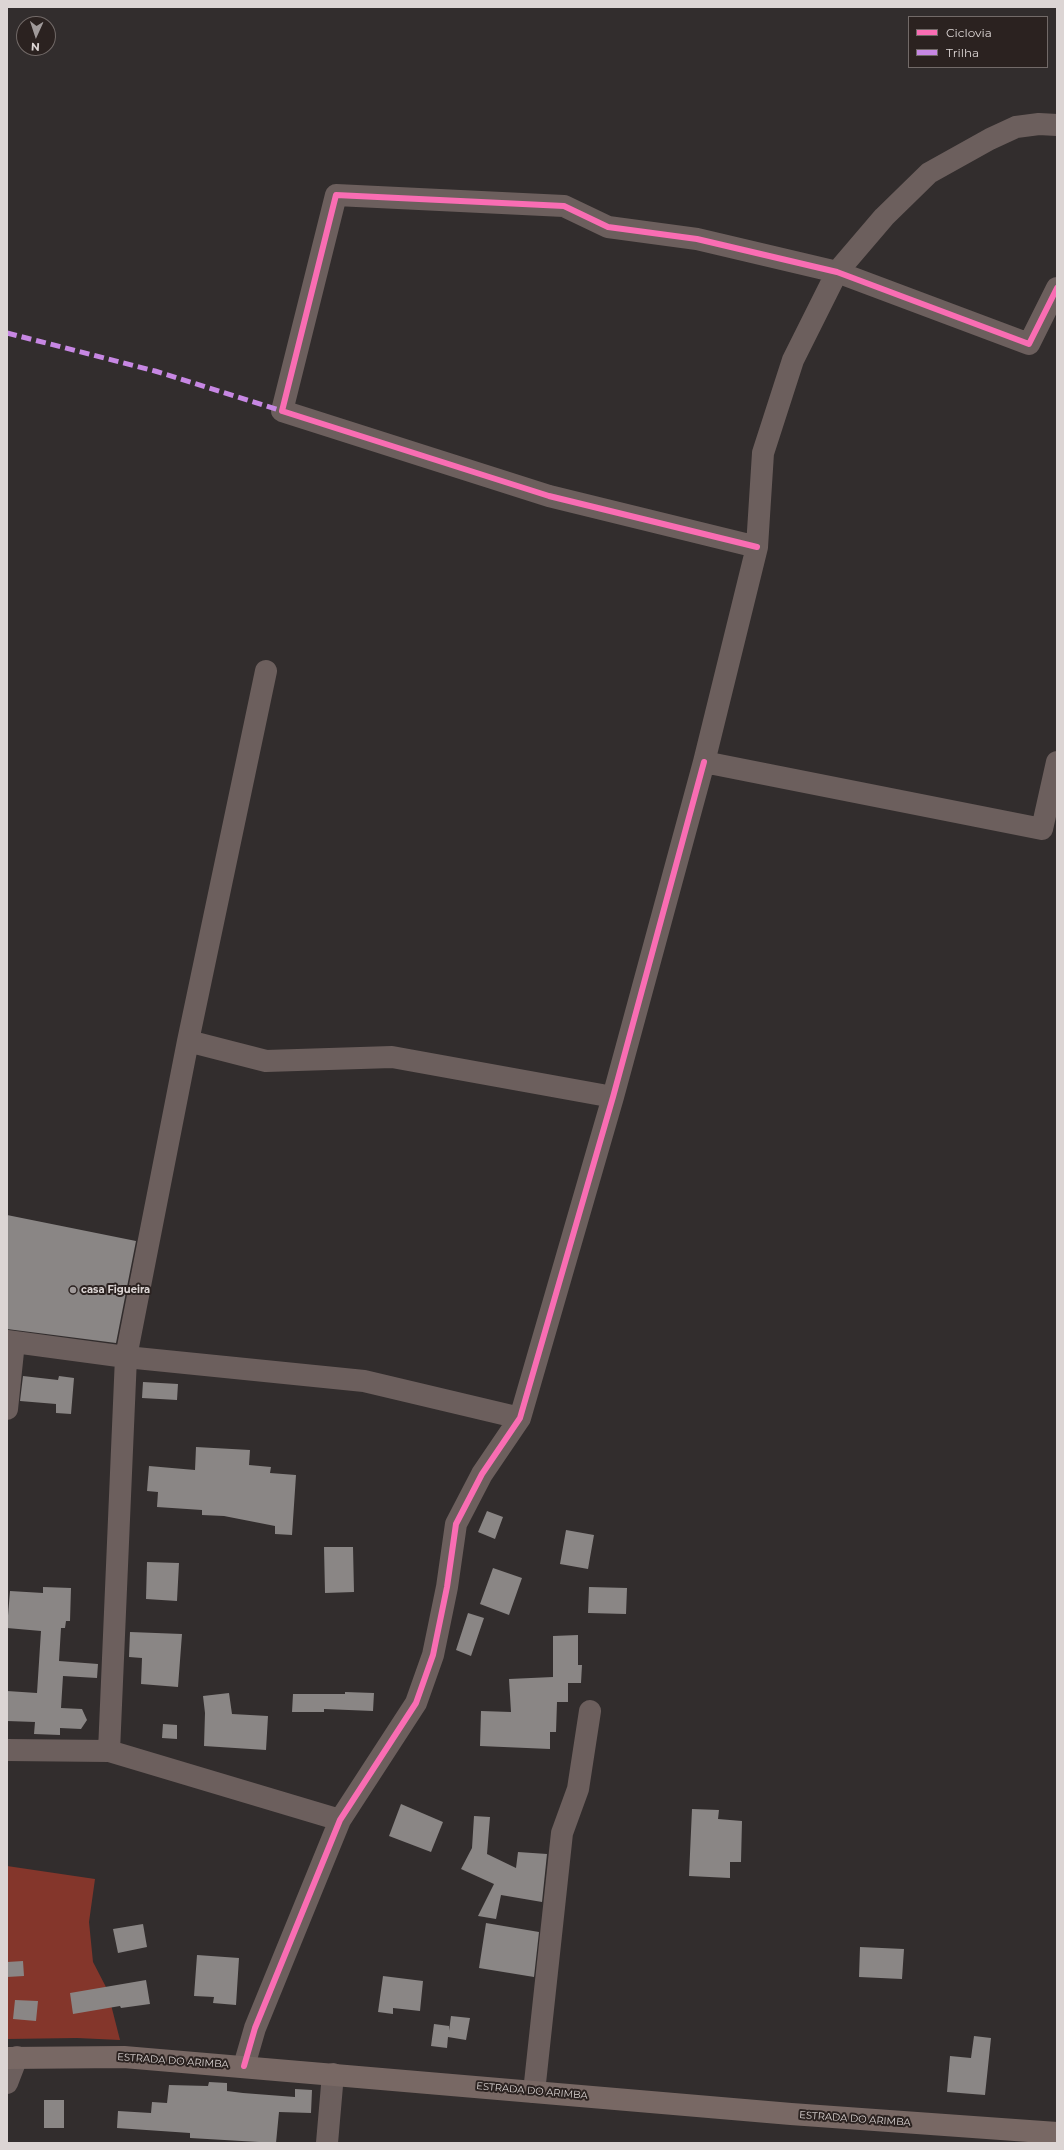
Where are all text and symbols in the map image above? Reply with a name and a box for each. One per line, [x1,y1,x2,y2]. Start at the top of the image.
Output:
north arrow [16,16,56,56]
legend [908,16,1048,68]
text: Ciclovia [946,25,992,40]
text: N [31,40,40,54]
text: Trilha [946,45,979,60]
place label: casa Figueira [81,1284,150,1296]
marker: casa Figueira [68,1285,78,1295]
street label: ESTRADA DO ARIMBA [117,2051,229,2071]
street label: ESTRADA DO ARIMBA [476,2080,588,2102]
street label: ESTRADA DO ARIMBA [799,2109,911,2129]

